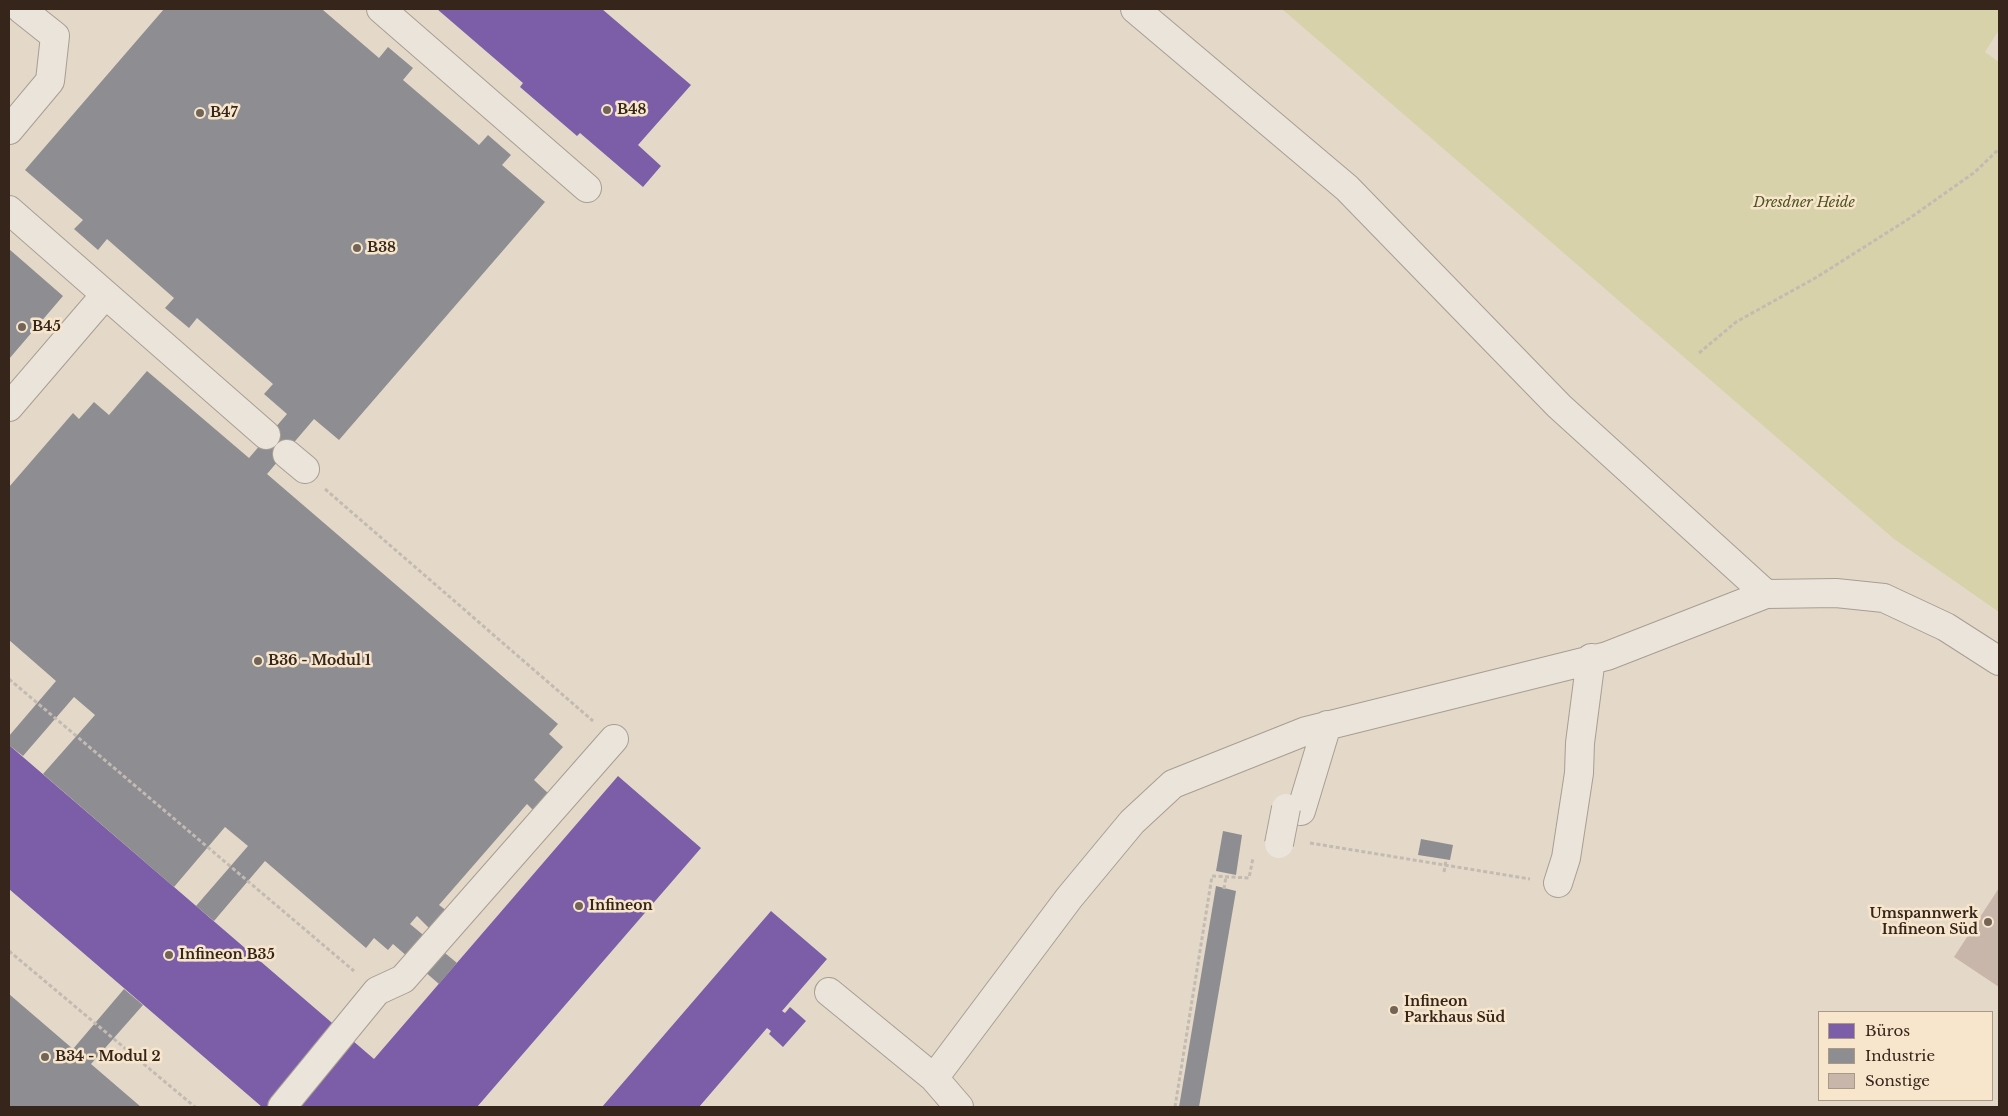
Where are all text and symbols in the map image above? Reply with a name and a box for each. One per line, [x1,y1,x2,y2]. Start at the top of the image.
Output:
place label: B48 [617,102,646,118]
marker: B48 [601,104,613,116]
place label: B47 [210,105,238,121]
marker: B47 [194,107,206,119]
park label: Dresdner Heide [1753,195,1855,211]
place label: B38 [367,240,396,256]
marker: B38 [351,242,363,254]
place label: B45 [32,319,61,335]
marker: B45 [16,321,28,333]
place label: B36 - Modul 1 [268,653,371,669]
marker: B36 - Modul 1 [252,655,264,667]
place label: Infineon [589,898,653,914]
marker: Infineon [573,900,585,912]
place label: Umspannwerk Infineon Süd [1870,906,1978,939]
marker: Umspannwerk Infineon Süd [1982,916,1994,928]
place label: Infineon B35 [179,947,275,963]
marker: Infineon B35 [163,949,175,961]
place label: Infineon Parkhaus Süd [1404,994,1505,1026]
marker: Infineon Parkhaus Süd [1388,1004,1400,1016]
legend [1818,1011,1993,1101]
text: Büros [1865,1021,1910,1040]
text: Industrie [1865,1046,1935,1065]
place label: B34 - Modul 2 [55,1049,161,1065]
marker: B34 - Modul 2 [39,1051,51,1063]
text: Sonstige [1865,1071,1930,1090]

